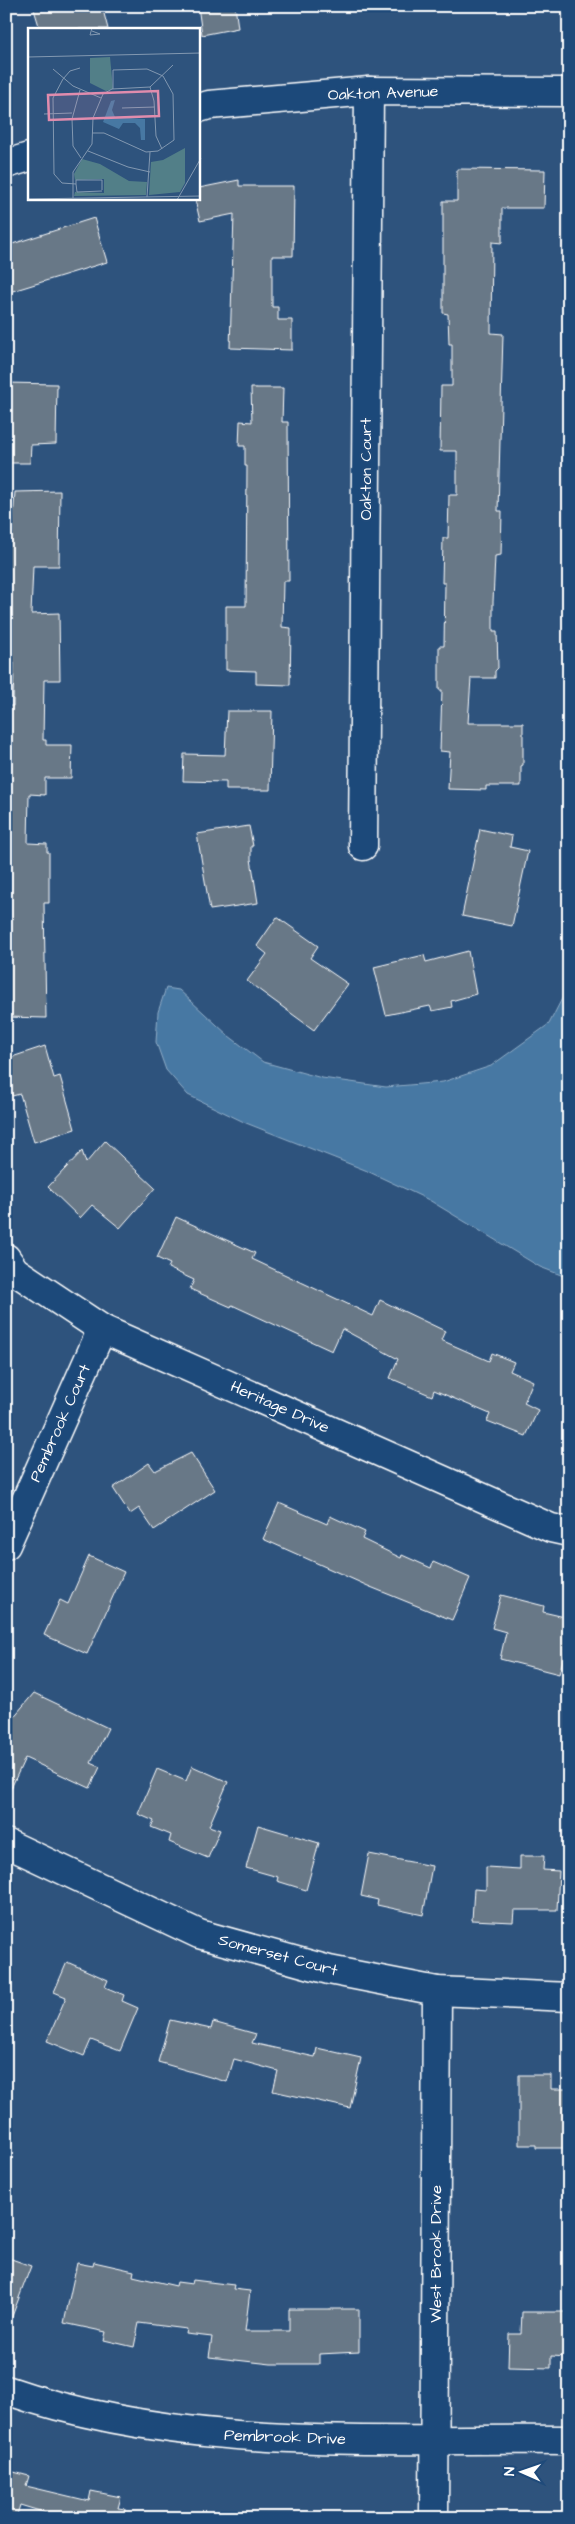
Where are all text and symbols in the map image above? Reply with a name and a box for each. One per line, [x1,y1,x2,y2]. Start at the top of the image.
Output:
inset map [28,28,200,200]
street label: Oakton Avenue [327,80,439,106]
street label: Oakton Court [355,417,377,520]
street label: Pembrook Court [24,1360,96,1486]
street label: Heritage Drive [227,1375,333,1440]
street label: Somerset Court [216,1929,341,1982]
street label: West Brook Drive [425,2185,447,2323]
street label: Pembrook Drive [224,2424,347,2450]
north arrow [498,2446,548,2496]
text: N [500,2467,520,2476]

